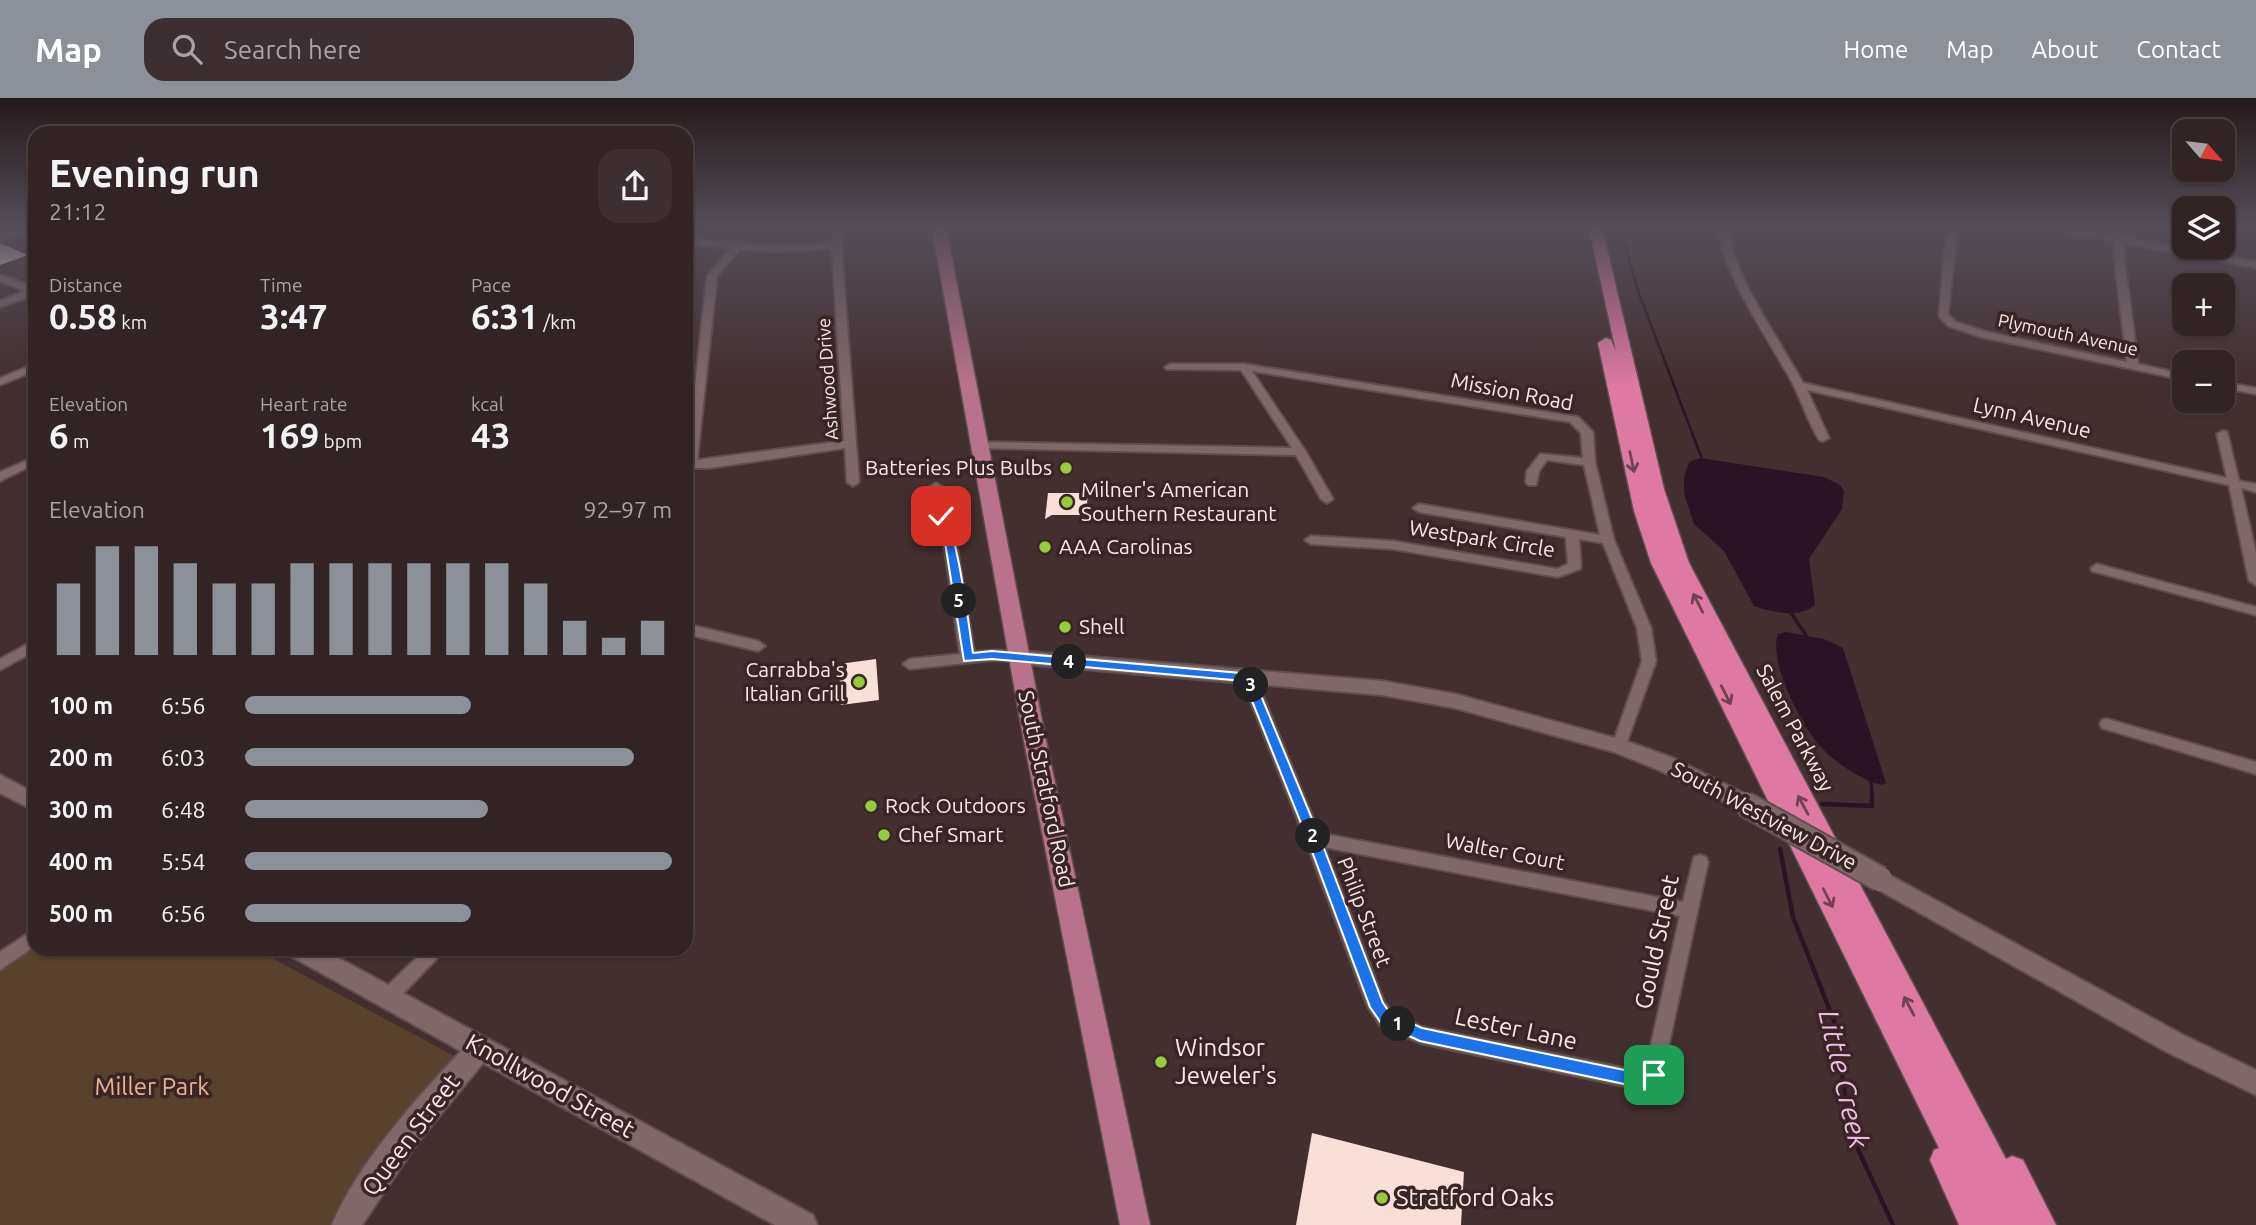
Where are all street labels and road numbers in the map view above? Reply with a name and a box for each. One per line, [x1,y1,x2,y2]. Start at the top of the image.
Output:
street label: Plymouth Avenue [1996,309,2140,359]
street label: Ashwood Drive [813,317,841,441]
street label: Mission Road [1449,367,1575,415]
street label: Lynn Avenue [1971,392,2093,442]
street label: Westpark Circle [1408,515,1557,561]
street label: Salem Parkway [1752,660,1840,795]
street label: South Stratford Road [1014,688,1080,889]
street label: South Westview Drive [1668,756,1861,874]
street label: Walter Court [1443,828,1567,874]
street label: Philip Street [1333,853,1397,970]
street label: Gould Street [1629,872,1684,1011]
street label: Lester Lane [1452,1002,1580,1055]
street label: Knollwood Street [461,1028,640,1143]
street label: Queen Street [356,1068,465,1201]

